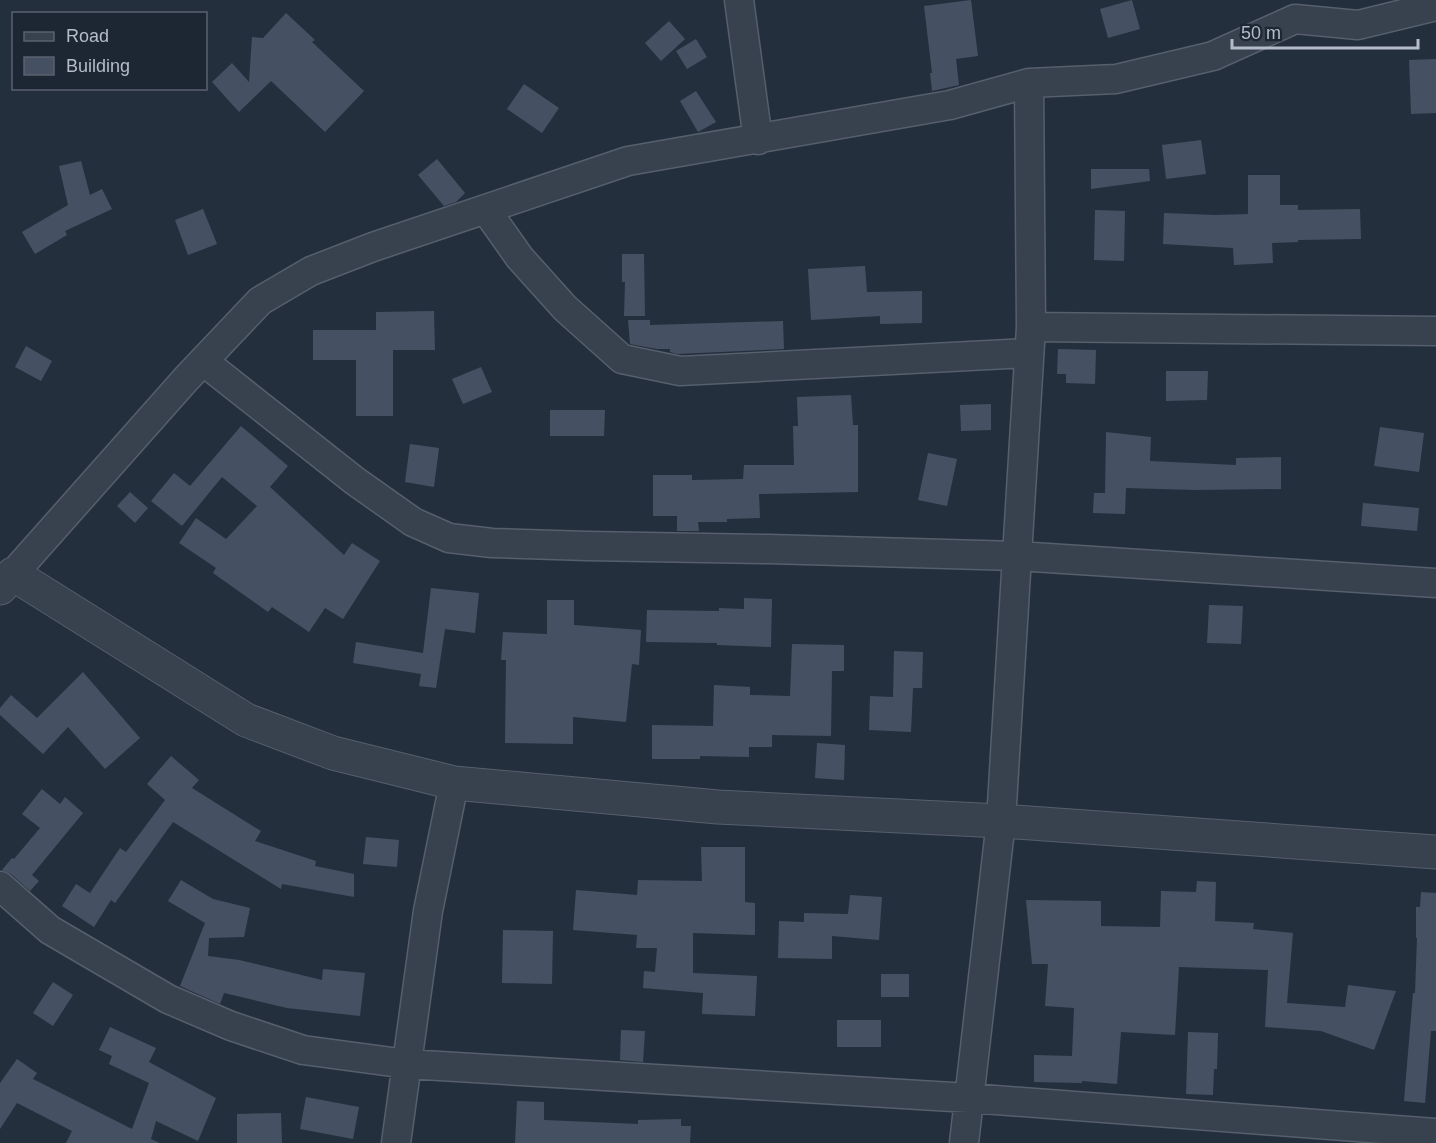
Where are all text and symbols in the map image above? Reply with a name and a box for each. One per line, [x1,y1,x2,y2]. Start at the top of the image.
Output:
legend [12,12,207,90]
scale bar [1232,12,1418,50]
text: 50 m [1241,23,1281,43]
text: Road [66,26,109,46]
text: Building [66,56,130,76]

